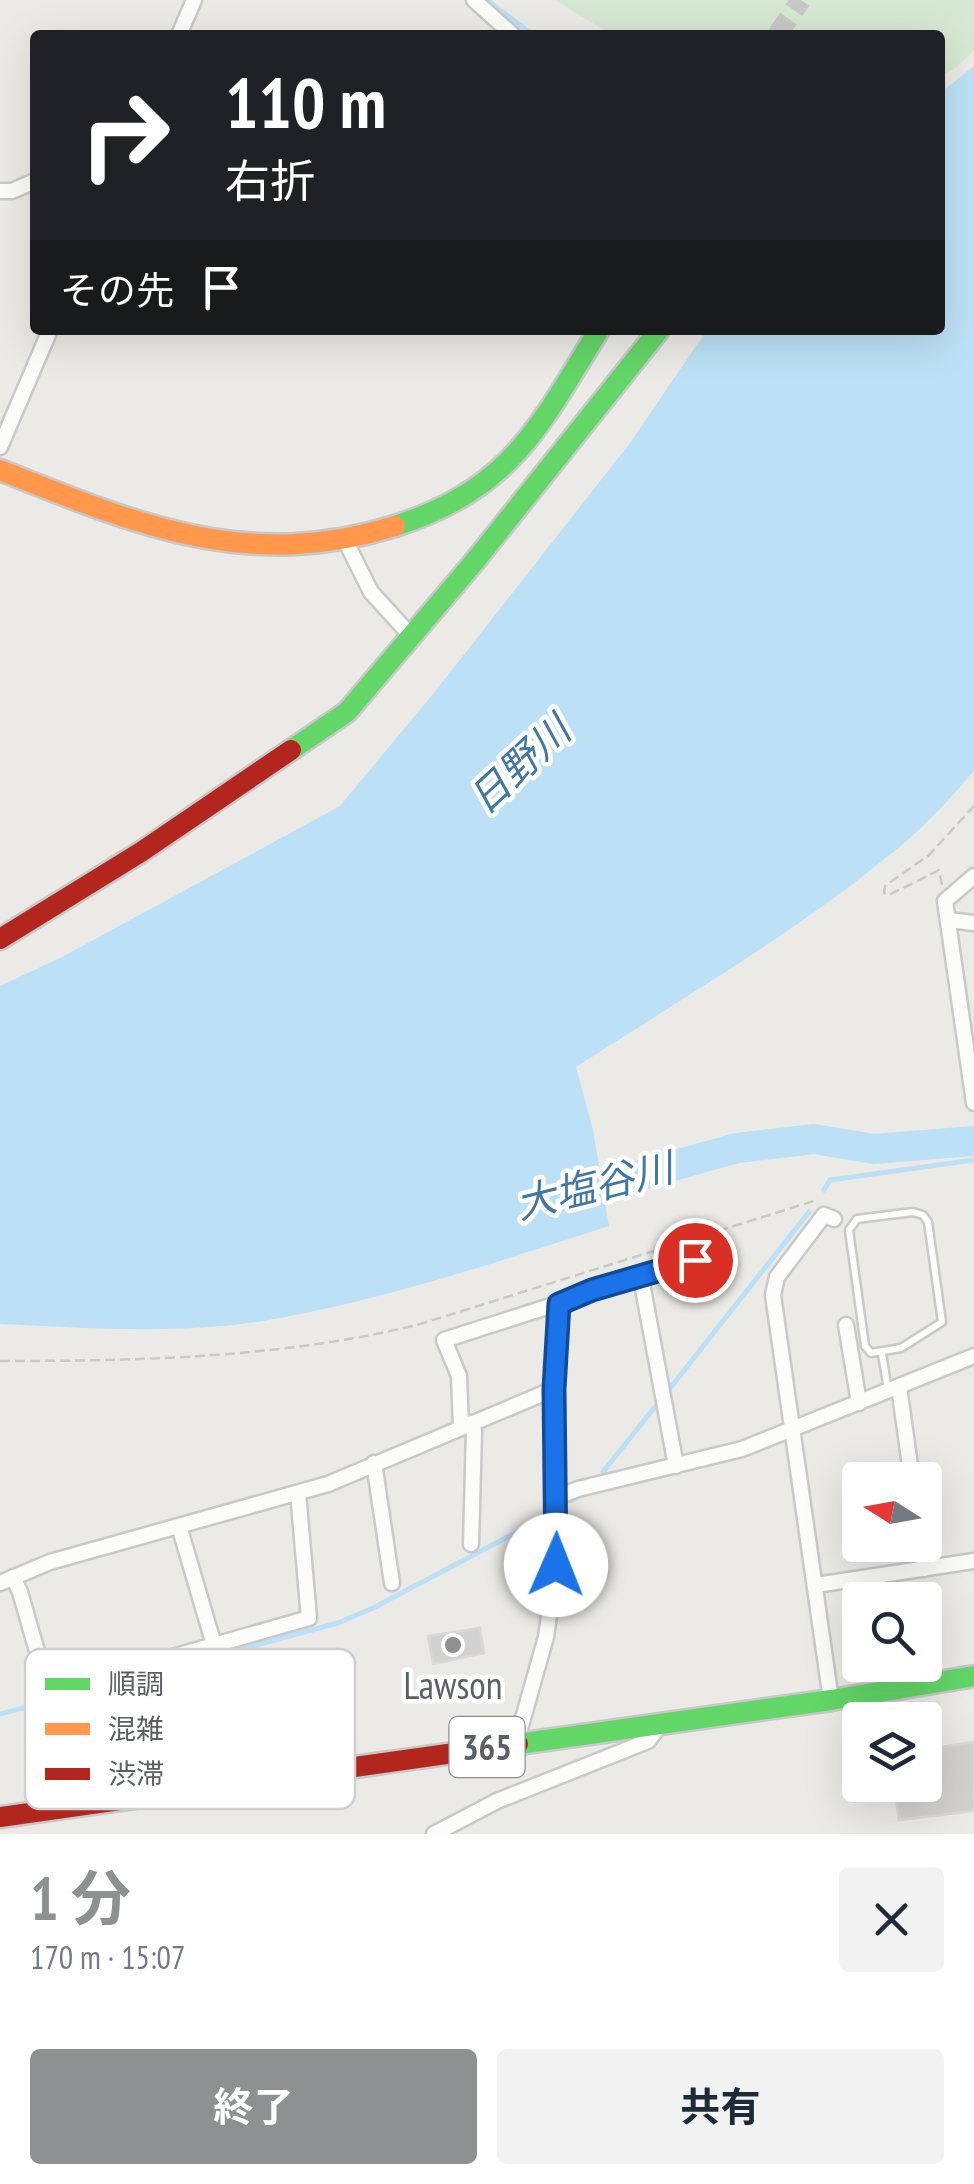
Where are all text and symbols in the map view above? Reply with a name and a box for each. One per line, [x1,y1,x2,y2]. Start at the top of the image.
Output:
text: 110 m [225,57,386,147]
icon: right [60,70,190,200]
text: 右折 [225,151,315,209]
icon: arrive [194,260,249,315]
text: その先 [60,265,174,314]
water label: 日野川 [457,701,584,824]
water label: 大塩谷川 [510,1139,682,1230]
pin [653,1218,738,1303]
icon: arrive [668,1233,723,1288]
north arrow [842,1462,942,1562]
map controls [842,1462,942,1802]
position arrow [504,1513,608,1617]
button: search [842,1582,942,1682]
marker: Lawson [442,1634,464,1656]
legend [25,1649,355,1809]
place label: Lawson [404,1660,502,1709]
text: 順調 [108,1665,164,1702]
button: layers [842,1702,942,1802]
text: 混雑 [108,1710,164,1747]
road number: 365 [450,1717,524,1777]
text: 渋滞 [108,1755,164,1792]
text: 1 分 [30,1859,131,1937]
button: close [839,1867,944,1972]
text: 170 m · 15:07 [30,1936,185,1978]
button: 終了 [30,2049,477,2164]
button: 共有 [497,2049,944,2164]

